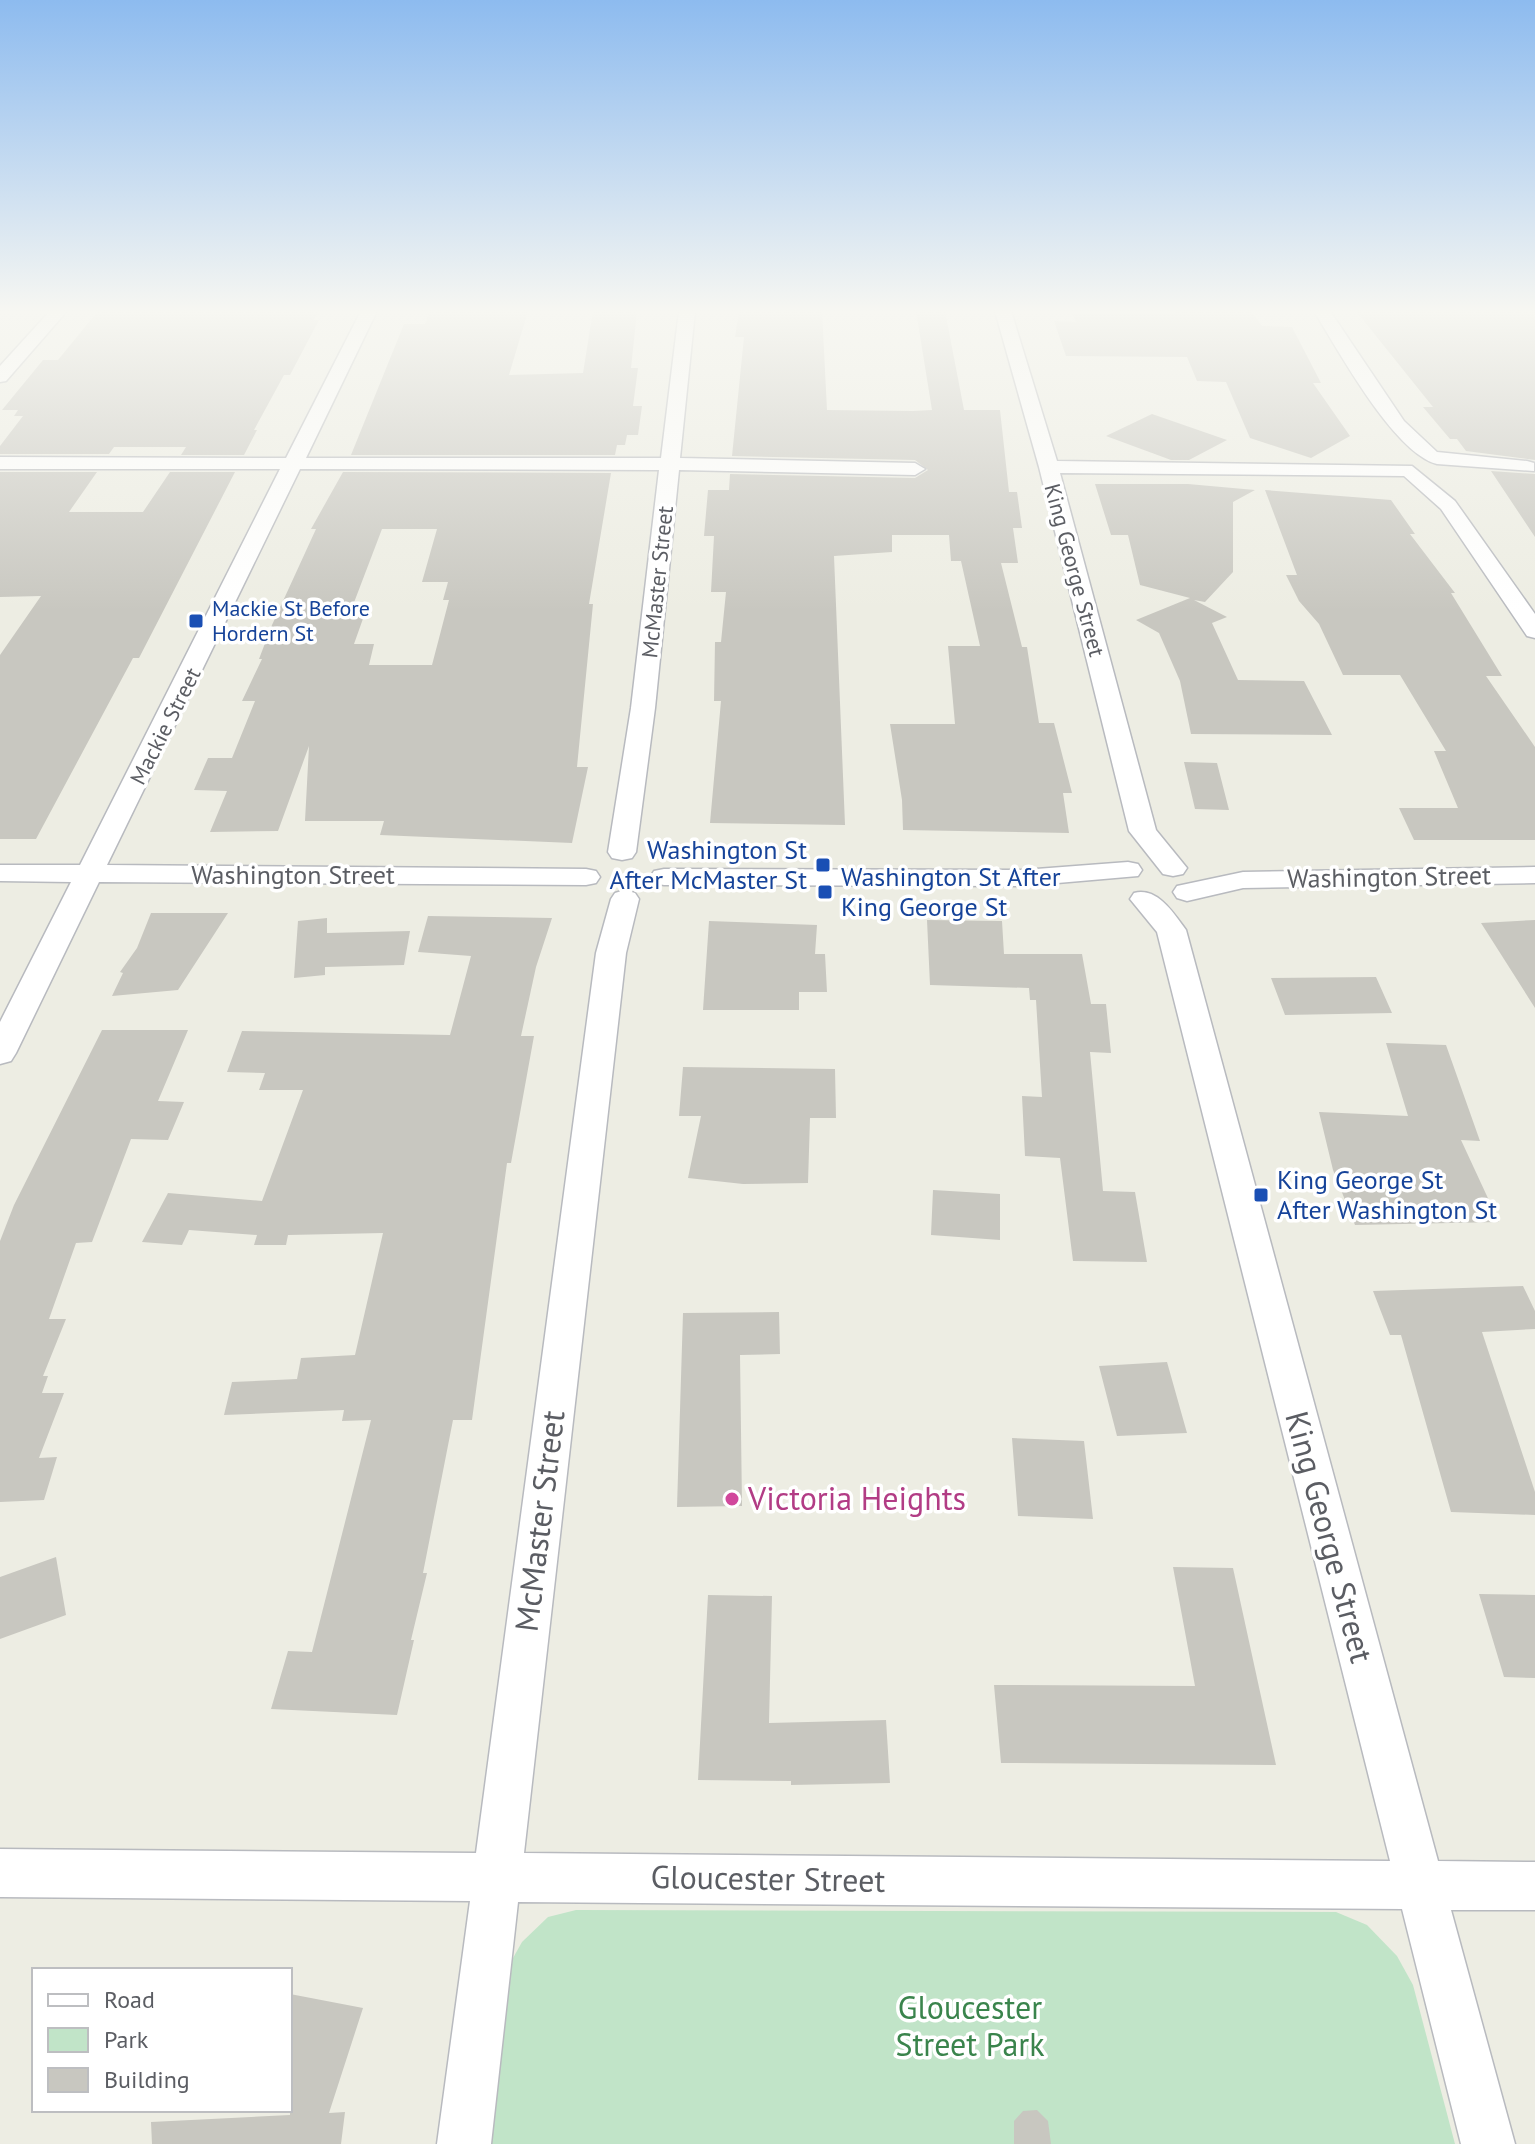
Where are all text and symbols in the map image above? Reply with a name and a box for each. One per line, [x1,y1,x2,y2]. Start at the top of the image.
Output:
street label: King George Street [1038,481,1112,660]
street label: McMaster Street [635,504,679,659]
place label: Mackie St Before Hordern St [212,594,370,647]
marker: Mackie St Before Hordern St [187,612,205,630]
street label: Mackie Street [123,662,207,789]
place label: Washington St After McMaster St [610,833,807,896]
marker: Washington St After McMaster St [814,856,832,874]
street label: Washington Street [191,858,395,891]
street label: Washington Street [1287,858,1491,895]
place label: Washington St After King George St [841,860,1061,923]
marker: Washington St After King George St [816,883,834,901]
place label: King George St After Washington St [1277,1163,1497,1226]
marker: King George St After Washington St [1252,1186,1270,1204]
street label: King George Street [1276,1406,1384,1667]
street label: McMaster Street [505,1408,573,1634]
place label: Victoria Heights [747,1477,966,1519]
marker: Victoria Heights [723,1490,741,1508]
street label: Gloucester Street [650,1855,886,1901]
legend [32,1968,292,2112]
text: Road [104,1984,155,2015]
park label: Gloucester Street Park [895,1986,1045,2065]
text: Park [104,2024,149,2055]
text: Building [104,2064,190,2095]

